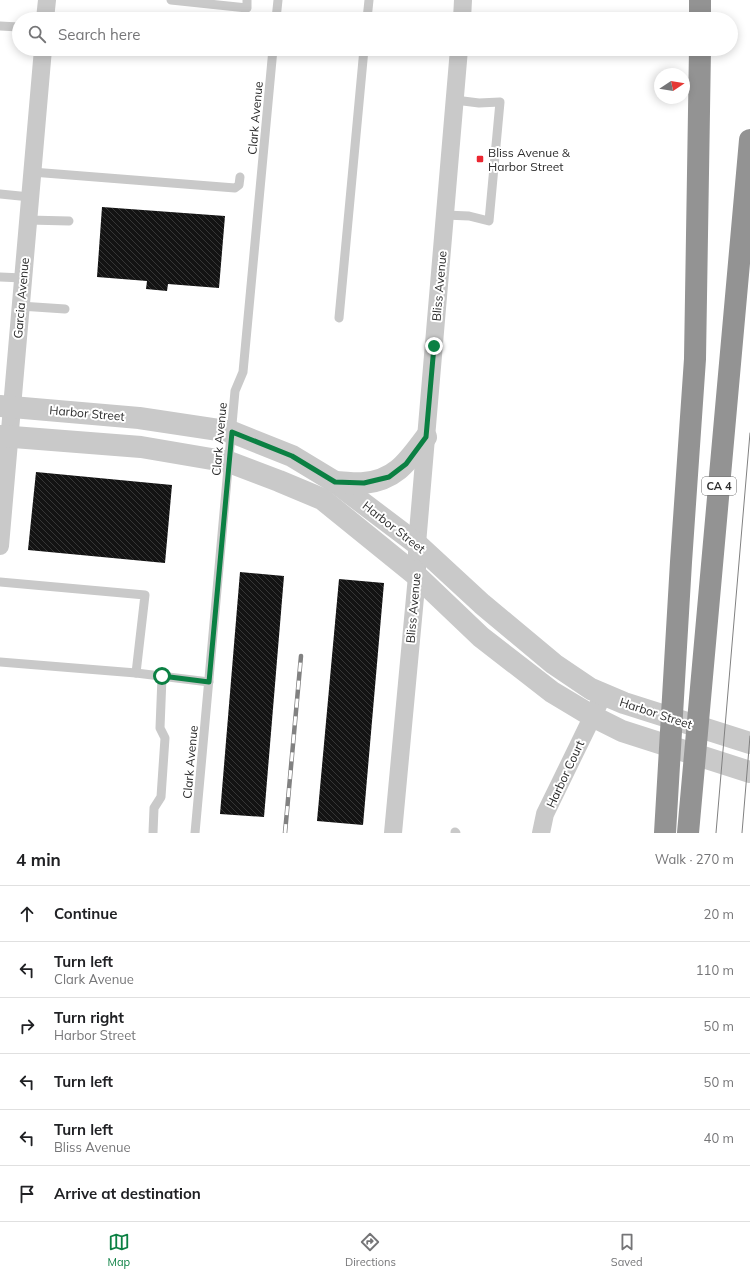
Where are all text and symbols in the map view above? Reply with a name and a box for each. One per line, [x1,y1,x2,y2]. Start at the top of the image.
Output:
search box [12,12,738,56]
icon: search [26,23,48,45]
text: Search here [58,25,140,44]
north arrow [654,68,690,104]
street label: Clark Avenue [244,81,266,155]
place label: Bliss Avenue & Harbor Street [488,145,571,174]
marker: Bliss Avenue & Harbor Street [475,154,485,164]
street label: Bliss Avenue [428,250,450,322]
street label: Garcia Avenue [10,257,32,339]
route end [425,337,443,355]
street label: Harbor Street [49,402,125,424]
street label: Clark Avenue [208,402,230,476]
road number: CA 4 [702,477,736,495]
street label: Harbor Street [360,498,428,556]
street label: Bliss Avenue [402,572,424,644]
route start [153,667,171,685]
street label: Harbor Street [618,694,694,732]
street label: Clark Avenue [179,725,201,799]
street label: Harbor Court [543,738,587,810]
text: 4 min [16,849,61,870]
text: Walk · 270 m [655,851,734,867]
icon: ahead [16,903,38,925]
text: Continue [54,904,117,923]
text: 20 m [704,906,734,922]
text: Turn left [54,952,113,971]
icon: left [16,959,38,981]
text: 110 m [696,962,734,978]
text: Clark Avenue [54,971,134,987]
text: Turn right [54,1008,124,1027]
icon: right [16,1015,38,1037]
text: 50 m [704,1018,734,1034]
text: Harbor Street [54,1027,136,1043]
icon: left [16,1071,38,1093]
text: Turn left [54,1072,113,1091]
text: 50 m [704,1074,734,1090]
text: Turn left [54,1120,113,1139]
icon: left [16,1127,38,1149]
text: 40 m [704,1130,734,1146]
text: Bliss Avenue [54,1139,131,1155]
icon: arrive [16,1183,38,1205]
text: Arrive at destination [54,1184,201,1203]
tab: Map [107,1231,130,1269]
tab: Directions [345,1231,396,1269]
tab: Saved [611,1231,643,1269]

